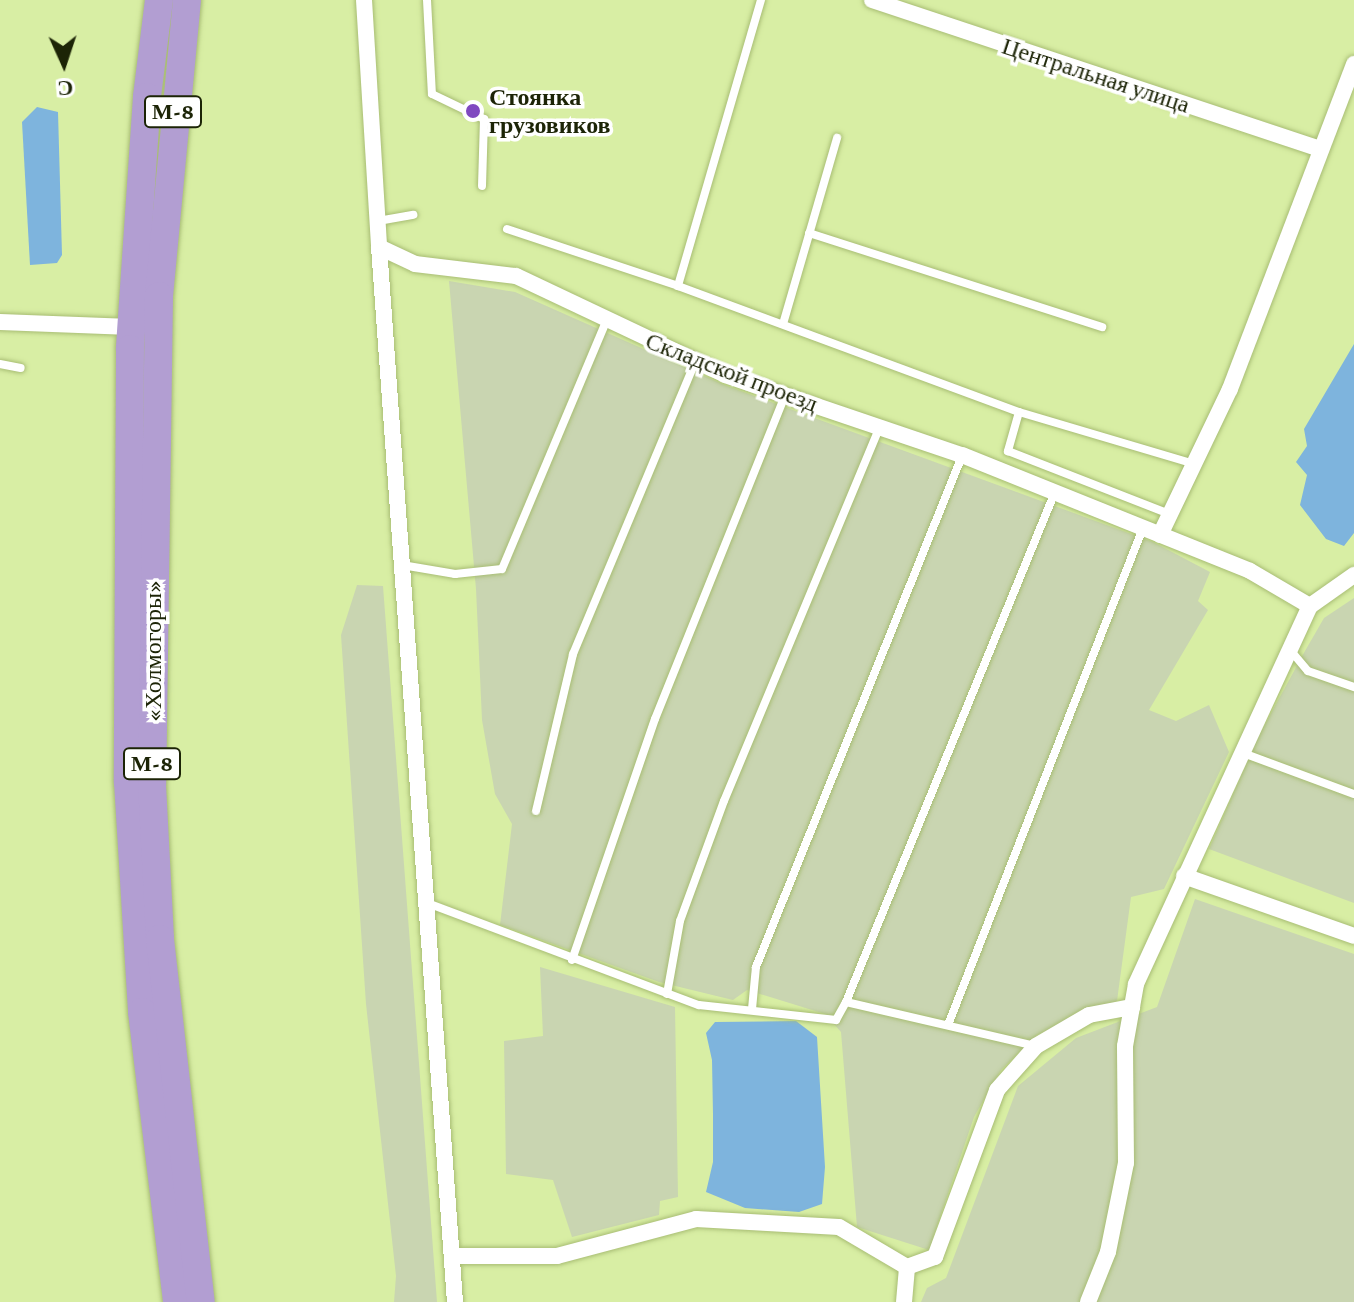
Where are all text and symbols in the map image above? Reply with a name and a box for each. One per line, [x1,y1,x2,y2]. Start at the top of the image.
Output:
north arrow [24,24,104,104]
street label: Центральная улица [998,31,1194,119]
text: С [57,76,74,101]
place label: Стоянка грузовиков [489,83,610,139]
road number: М-8 [143,94,203,130]
marker: Стоянка грузовиков [464,102,482,120]
street label: Складской проезд [642,326,822,418]
street label: «Холмогоры» [139,580,167,722]
road number: М-8 [122,746,182,782]

